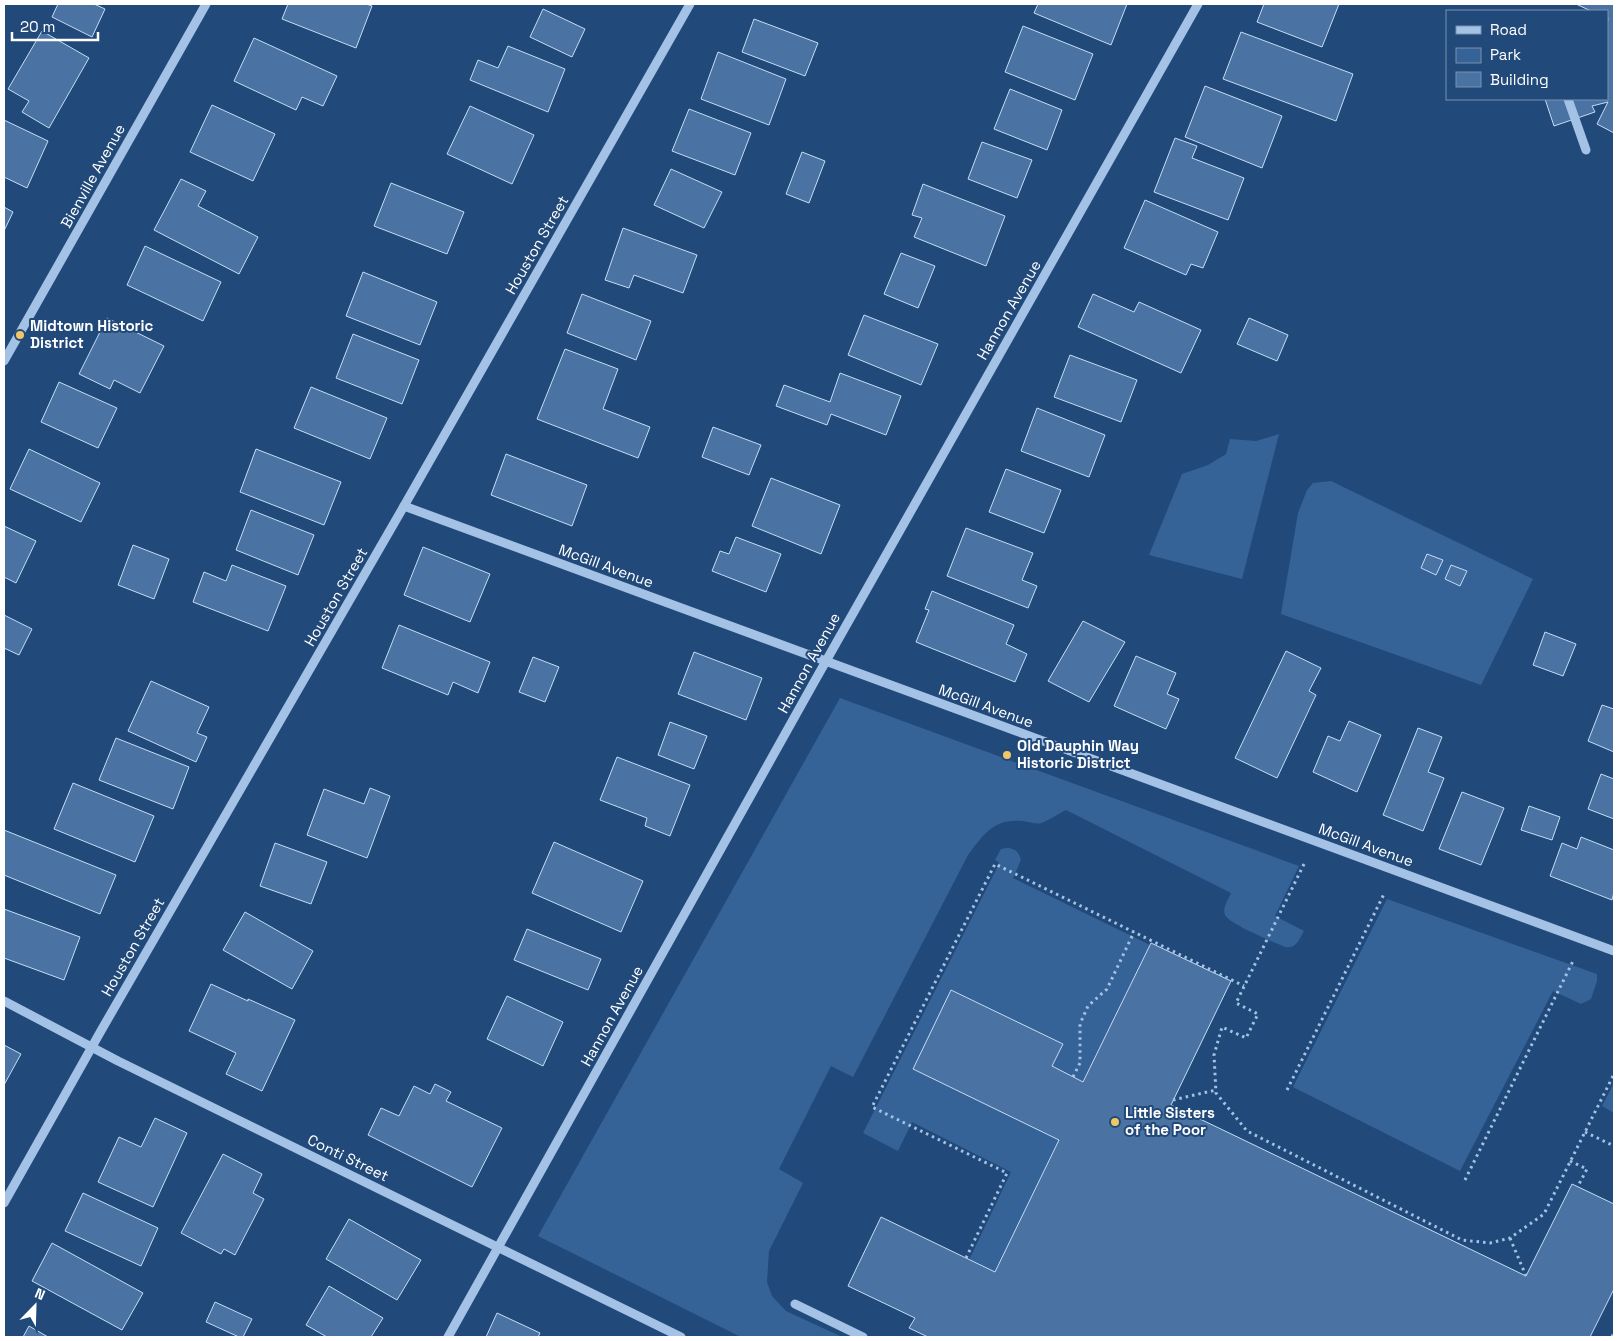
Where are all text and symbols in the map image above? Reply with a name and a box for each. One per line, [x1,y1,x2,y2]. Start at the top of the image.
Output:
scale bar [12,10,99,42]
legend [1446,10,1608,100]
text: 20 m [20,17,55,36]
text: Road [1490,20,1527,39]
text: Park [1490,45,1521,64]
text: Building [1490,70,1549,89]
street label: Bienville Avenue [56,120,129,231]
street label: Houston Street [501,192,573,297]
street label: Hannon Avenue [972,256,1045,363]
place label: Midtown Historic District [30,316,154,352]
marker: Midtown Historic District [14,329,26,341]
street label: McGill Avenue [556,540,656,592]
street label: Houston Street [300,544,372,649]
street label: Hannon Avenue [773,609,844,716]
street label: McGill Avenue [936,680,1036,732]
place label: Old Dauphin Way Historic District [1017,736,1139,772]
marker: Old Dauphin Way Historic District [1001,749,1013,761]
street label: McGill Avenue [1316,819,1416,871]
street label: Houston Street [97,894,169,999]
street label: Hannon Avenue [576,962,647,1069]
place label: Little Sisters of the Poor [1125,1103,1215,1139]
marker: Little Sisters of the Poor [1109,1116,1121,1128]
street label: Conti Street [304,1130,392,1185]
north arrow [10,1281,60,1331]
text: N [32,1284,48,1304]

